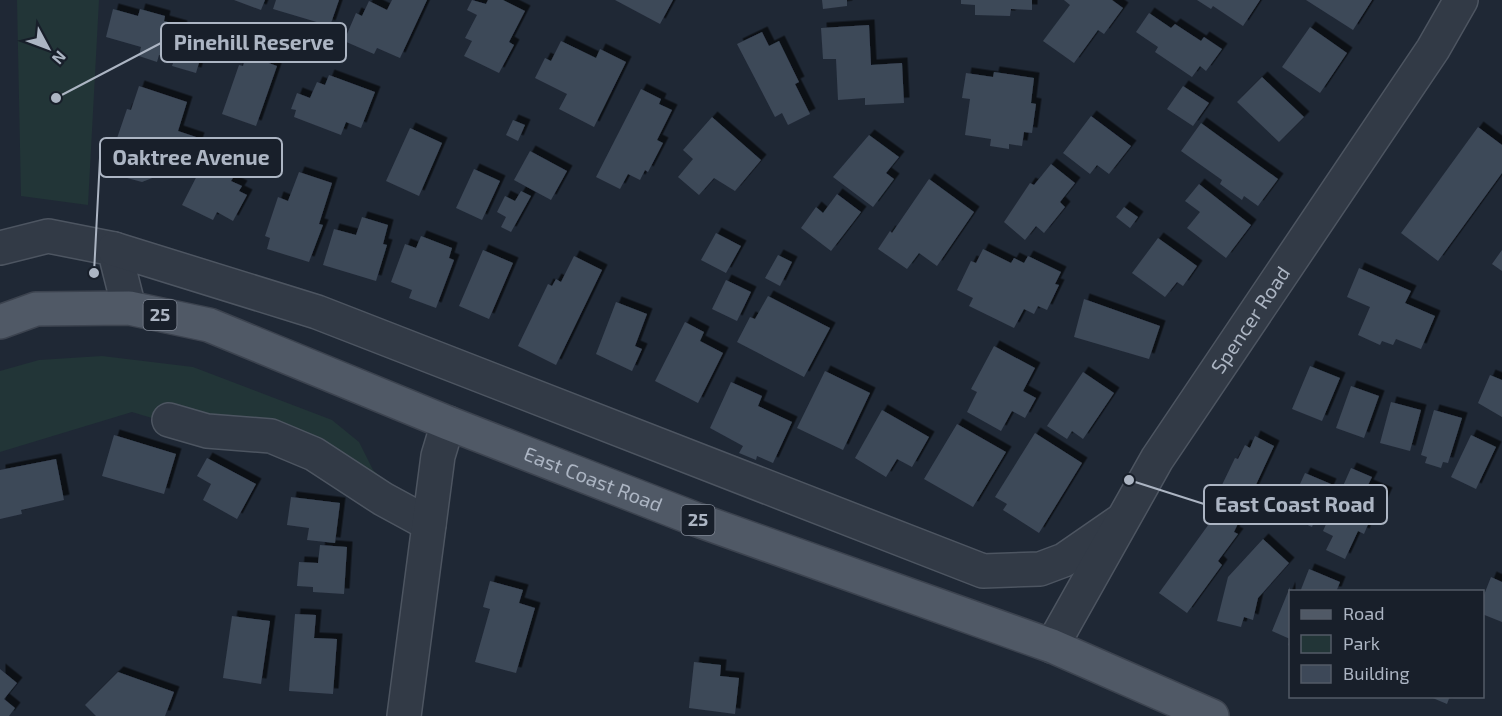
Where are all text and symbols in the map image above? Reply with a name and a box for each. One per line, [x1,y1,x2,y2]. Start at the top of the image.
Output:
north arrow [18,18,78,78]
callout: Pinehill Reserve [161,23,346,62]
text: Pinehill Reserve [174,29,334,54]
text: N [49,48,71,69]
callout: Oaktree Avenue [100,138,282,177]
text: Oaktree Avenue [112,144,270,169]
street label: Spencer Road [1205,261,1294,377]
road number: 25 [144,300,176,330]
street label: East Coast Road [521,441,666,516]
callout: East Coast Road [1204,485,1387,524]
text: East Coast Road [1215,491,1375,516]
road number: 25 [682,505,714,535]
legend [1289,590,1484,698]
text: Road [1343,602,1384,624]
text: Park [1343,632,1380,654]
text: Building [1343,662,1410,684]

